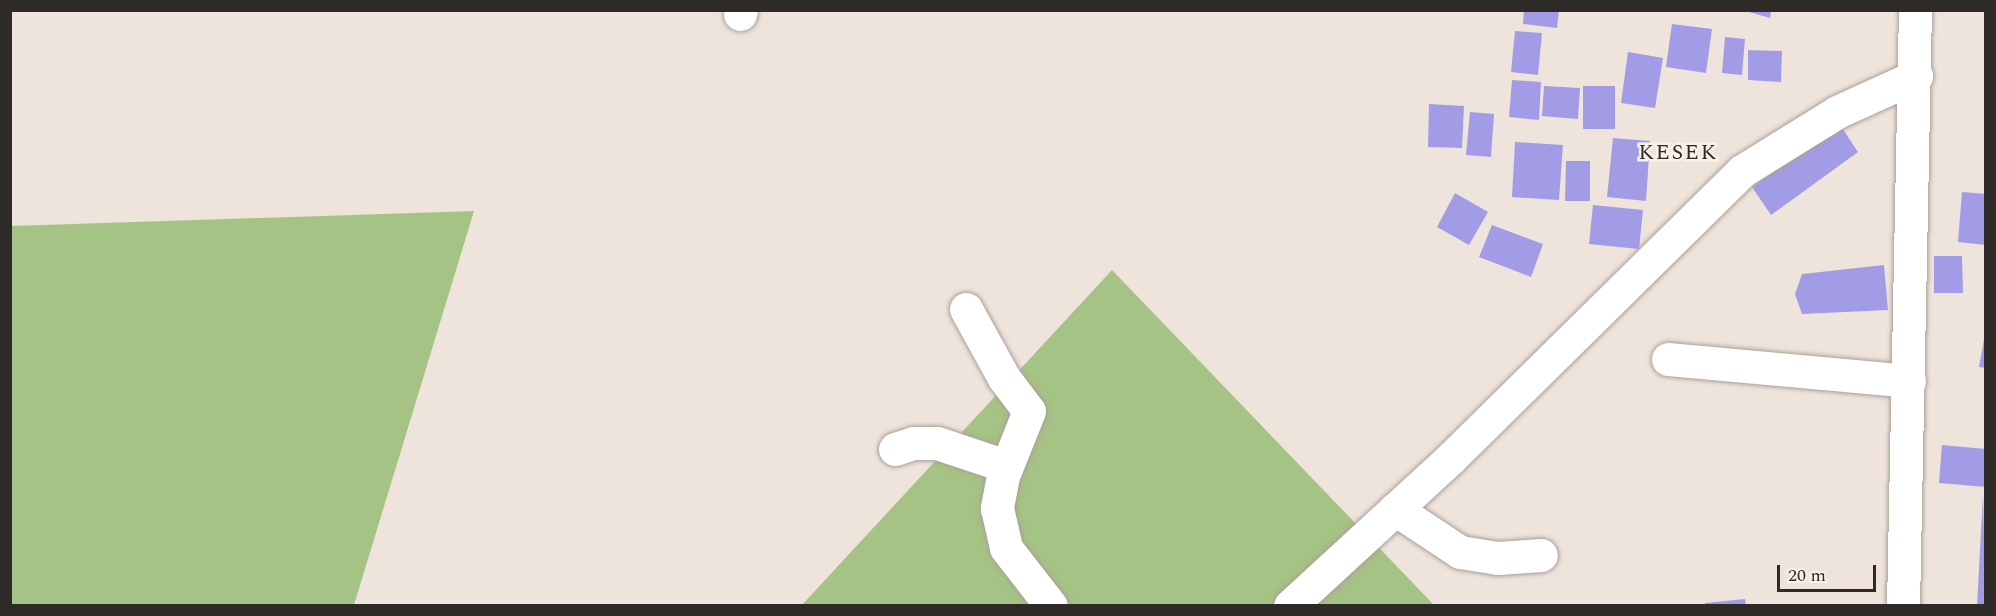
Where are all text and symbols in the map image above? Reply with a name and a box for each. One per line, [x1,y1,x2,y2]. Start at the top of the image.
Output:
district label: KESEK [1638,140,1718,166]
scale bar [1780,553,1879,591]
text: 20 m [1788,562,1826,589]

